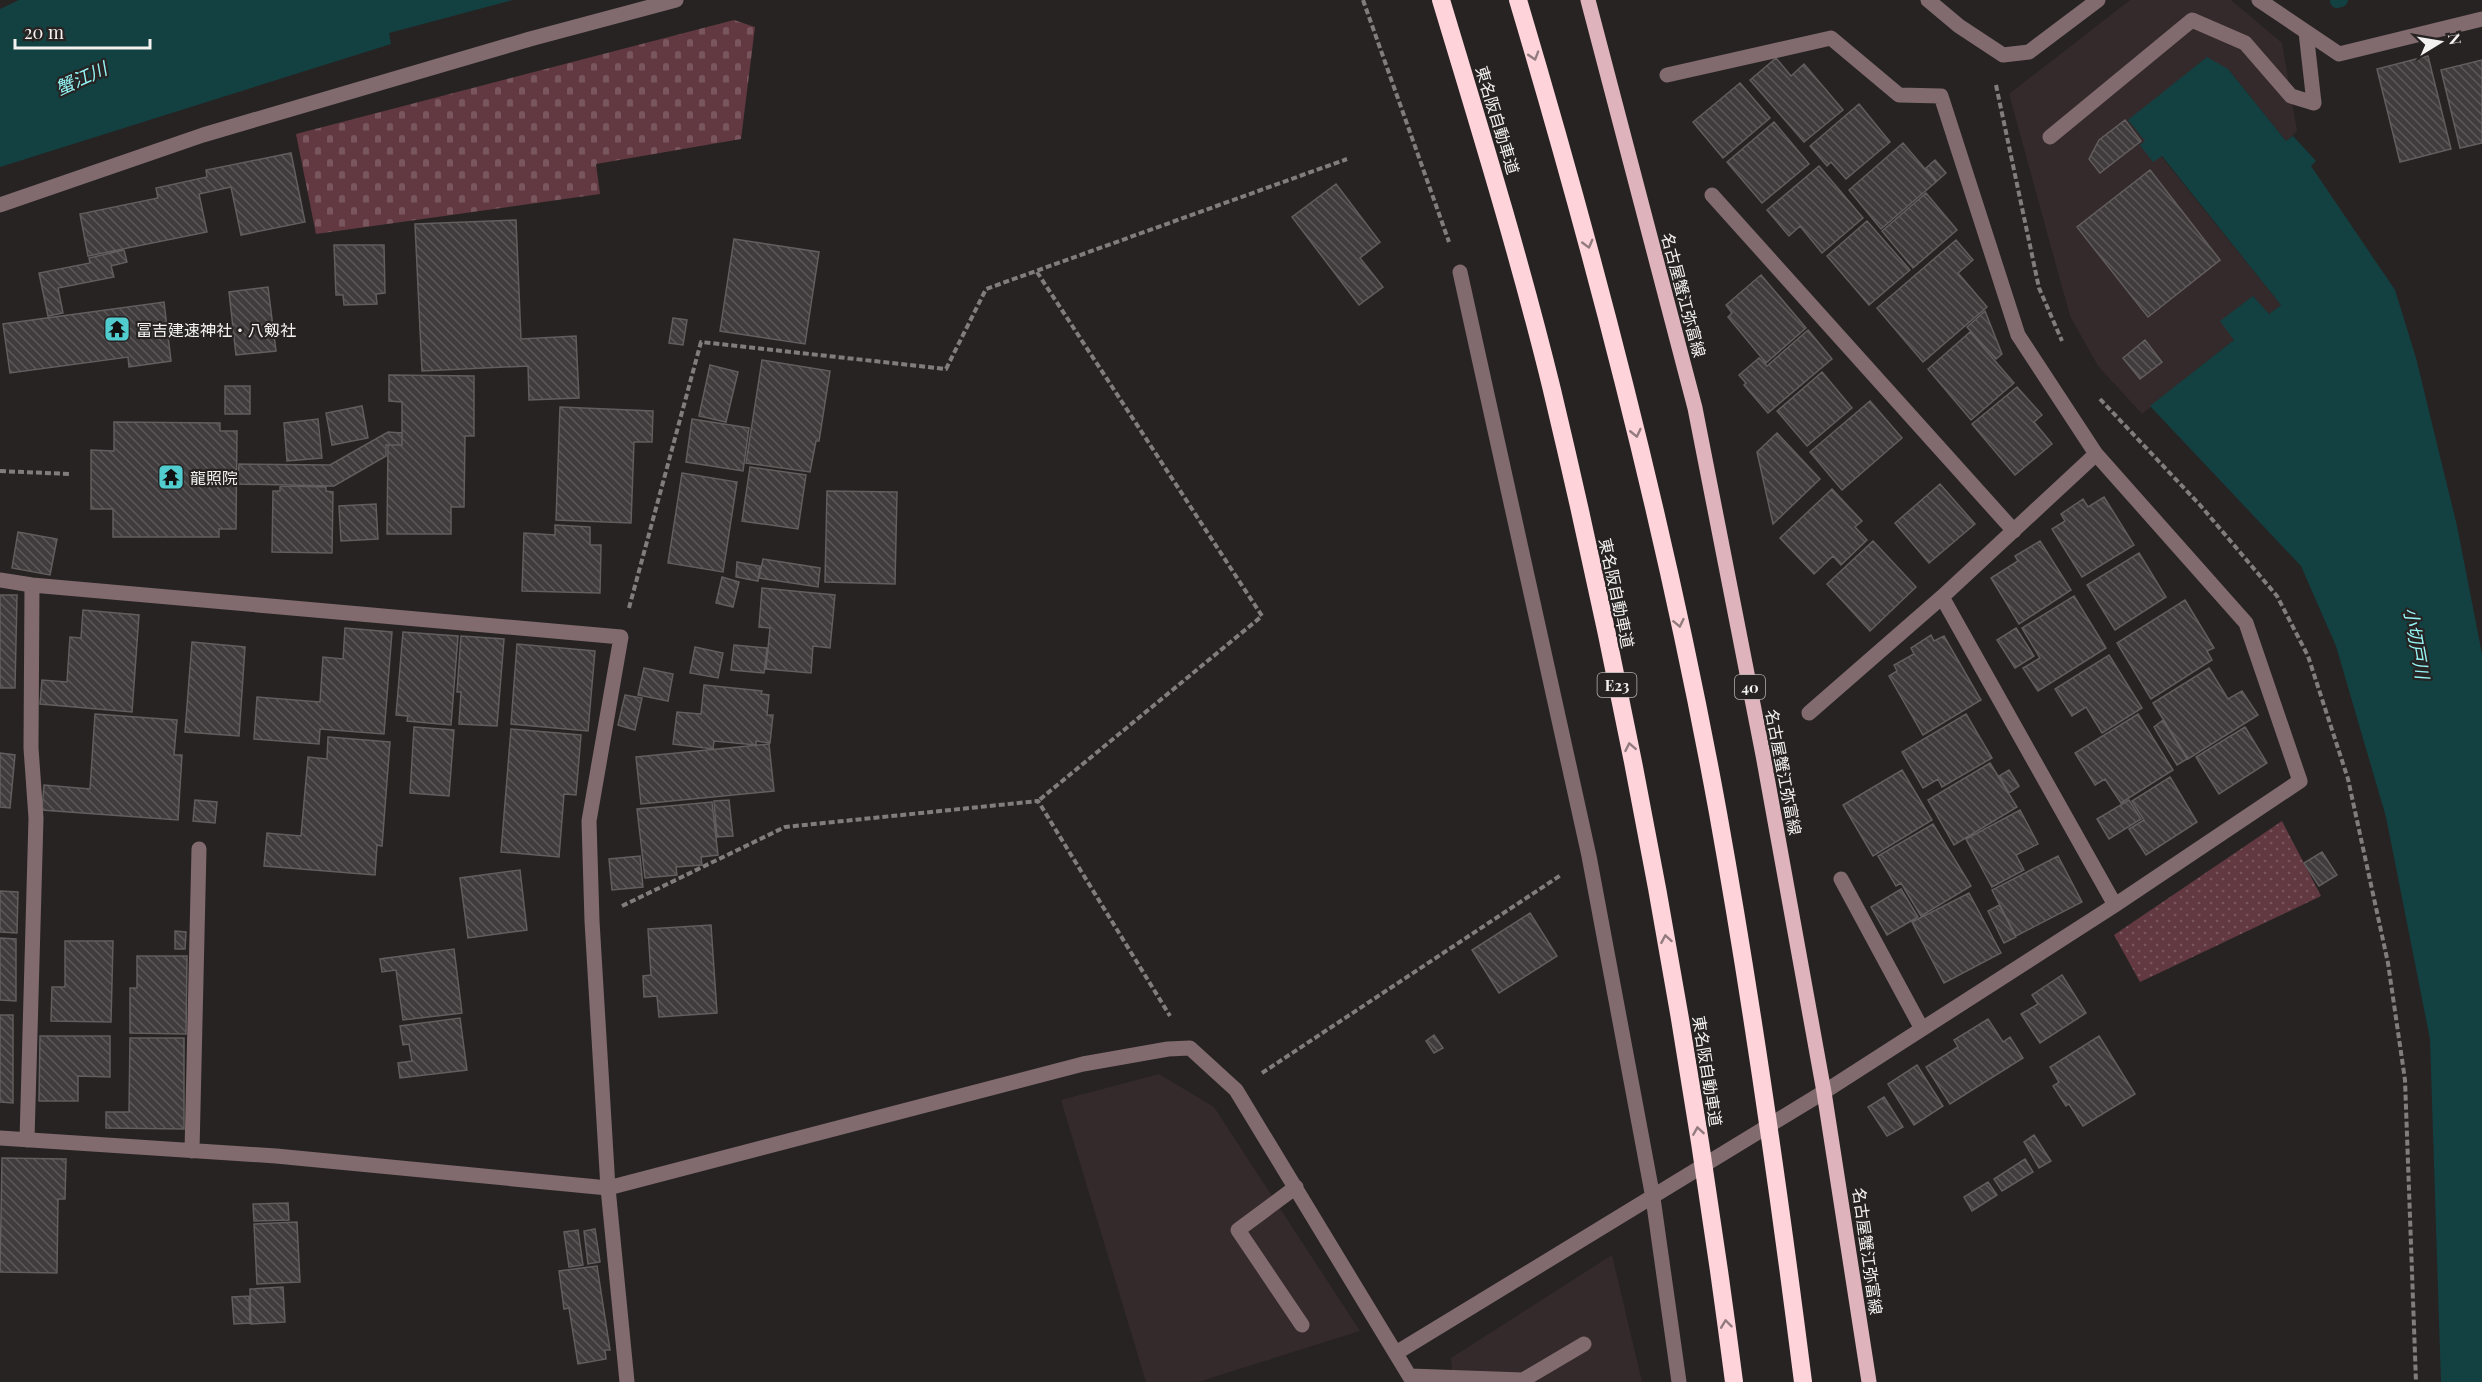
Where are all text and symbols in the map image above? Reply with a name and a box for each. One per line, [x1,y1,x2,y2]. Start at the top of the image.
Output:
scale bar [15,12,150,50]
north arrow [2410,12,2470,72]
text: 20 m [24,20,64,44]
text: N [2444,31,2467,47]
one-way arrow [1527,50,1539,61]
water label: 蟹江川 [51,55,112,100]
street label: 東名阪自動車道 [1472,63,1524,177]
street label: 名古屋蟹江弥富線 [1657,230,1711,360]
one-way arrow [1581,238,1593,248]
temple icon: 冨吉建速神社・八剱社 [102,314,132,344]
place label: 冨吉建速神社・八剱社 [136,319,296,340]
one-way arrow [1629,427,1642,437]
temple icon: 龍照院 [156,462,186,492]
place label: 龍照院 [190,467,238,488]
street label: 東名阪自動車道 [1595,536,1639,650]
water label: 小切戸川 [2399,605,2435,683]
one-way arrow [1672,617,1685,627]
road number: E23 [1598,673,1636,697]
road number: 40 [1735,675,1765,699]
street label: 名古屋蟹江弥富線 [1761,707,1807,837]
one-way arrow [1624,742,1637,752]
one-way arrow [1660,934,1672,943]
street label: 東名阪自動車道 [1689,1014,1727,1128]
one-way arrow [1692,1126,1705,1136]
street label: 名古屋蟹江弥富線 [1849,1186,1887,1316]
one-way arrow [1720,1319,1733,1329]

